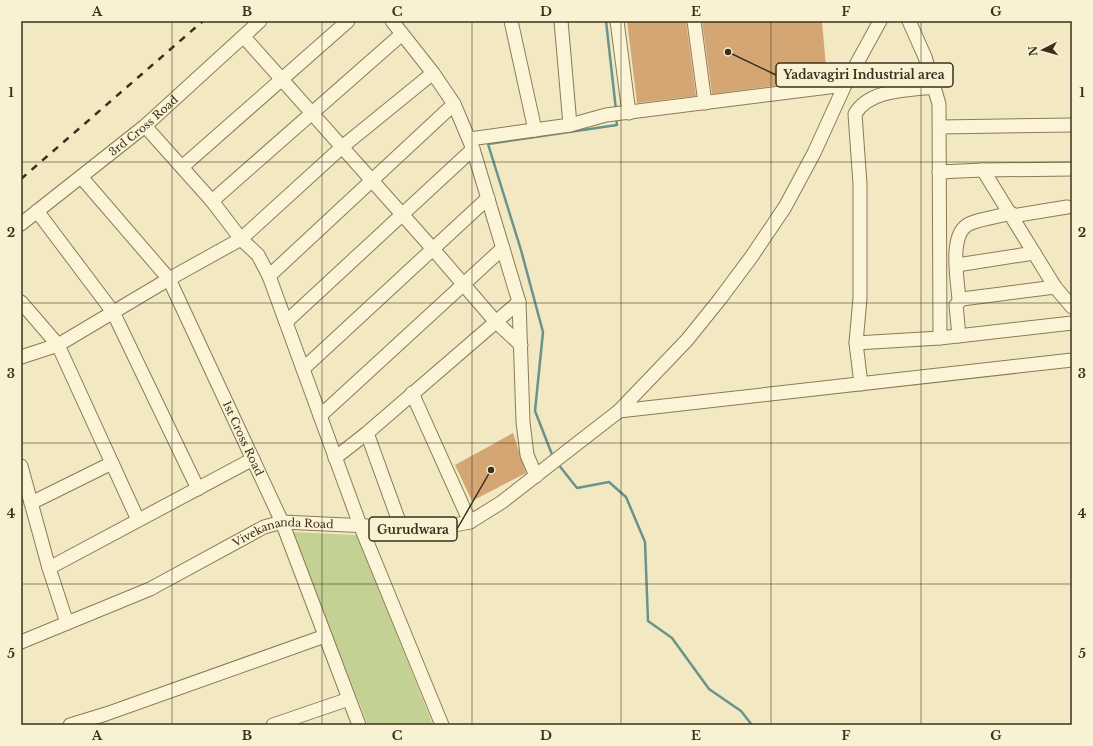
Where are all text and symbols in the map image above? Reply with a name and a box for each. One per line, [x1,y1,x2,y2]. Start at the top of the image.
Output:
text: A [91,3,103,20]
text: B [242,3,252,20]
text: C [392,3,403,20]
text: D [540,3,552,20]
text: E [691,3,701,20]
text: F [842,3,851,20]
text: G [990,3,1002,20]
north arrow [1023,30,1063,70]
text: N [1025,45,1041,57]
callout: Yadavagiri Industrial area [776,63,953,87]
text: Yadavagiri Industrial area [782,67,945,82]
text: 1 [8,84,14,101]
text: 1 [1079,84,1085,101]
street label: 3rd Cross Road [106,92,181,159]
text: 2 [7,224,15,241]
text: 2 [1078,224,1086,241]
text: 3 [7,365,15,382]
text: 3 [1078,365,1086,382]
street label: 1st Cross Road [220,399,267,478]
text: 4 [7,505,16,522]
text: 4 [1078,505,1087,522]
street label: Vivekananda Road [229,515,334,550]
callout: Gurudwara [369,517,457,541]
text: Gurudwara [377,522,449,537]
text: 5 [7,645,15,662]
text: 5 [1078,645,1086,662]
text: A [91,727,103,744]
text: B [242,727,252,744]
text: C [392,727,403,744]
text: D [540,727,552,744]
text: E [691,727,701,744]
text: F [842,727,851,744]
text: G [990,727,1002,744]

